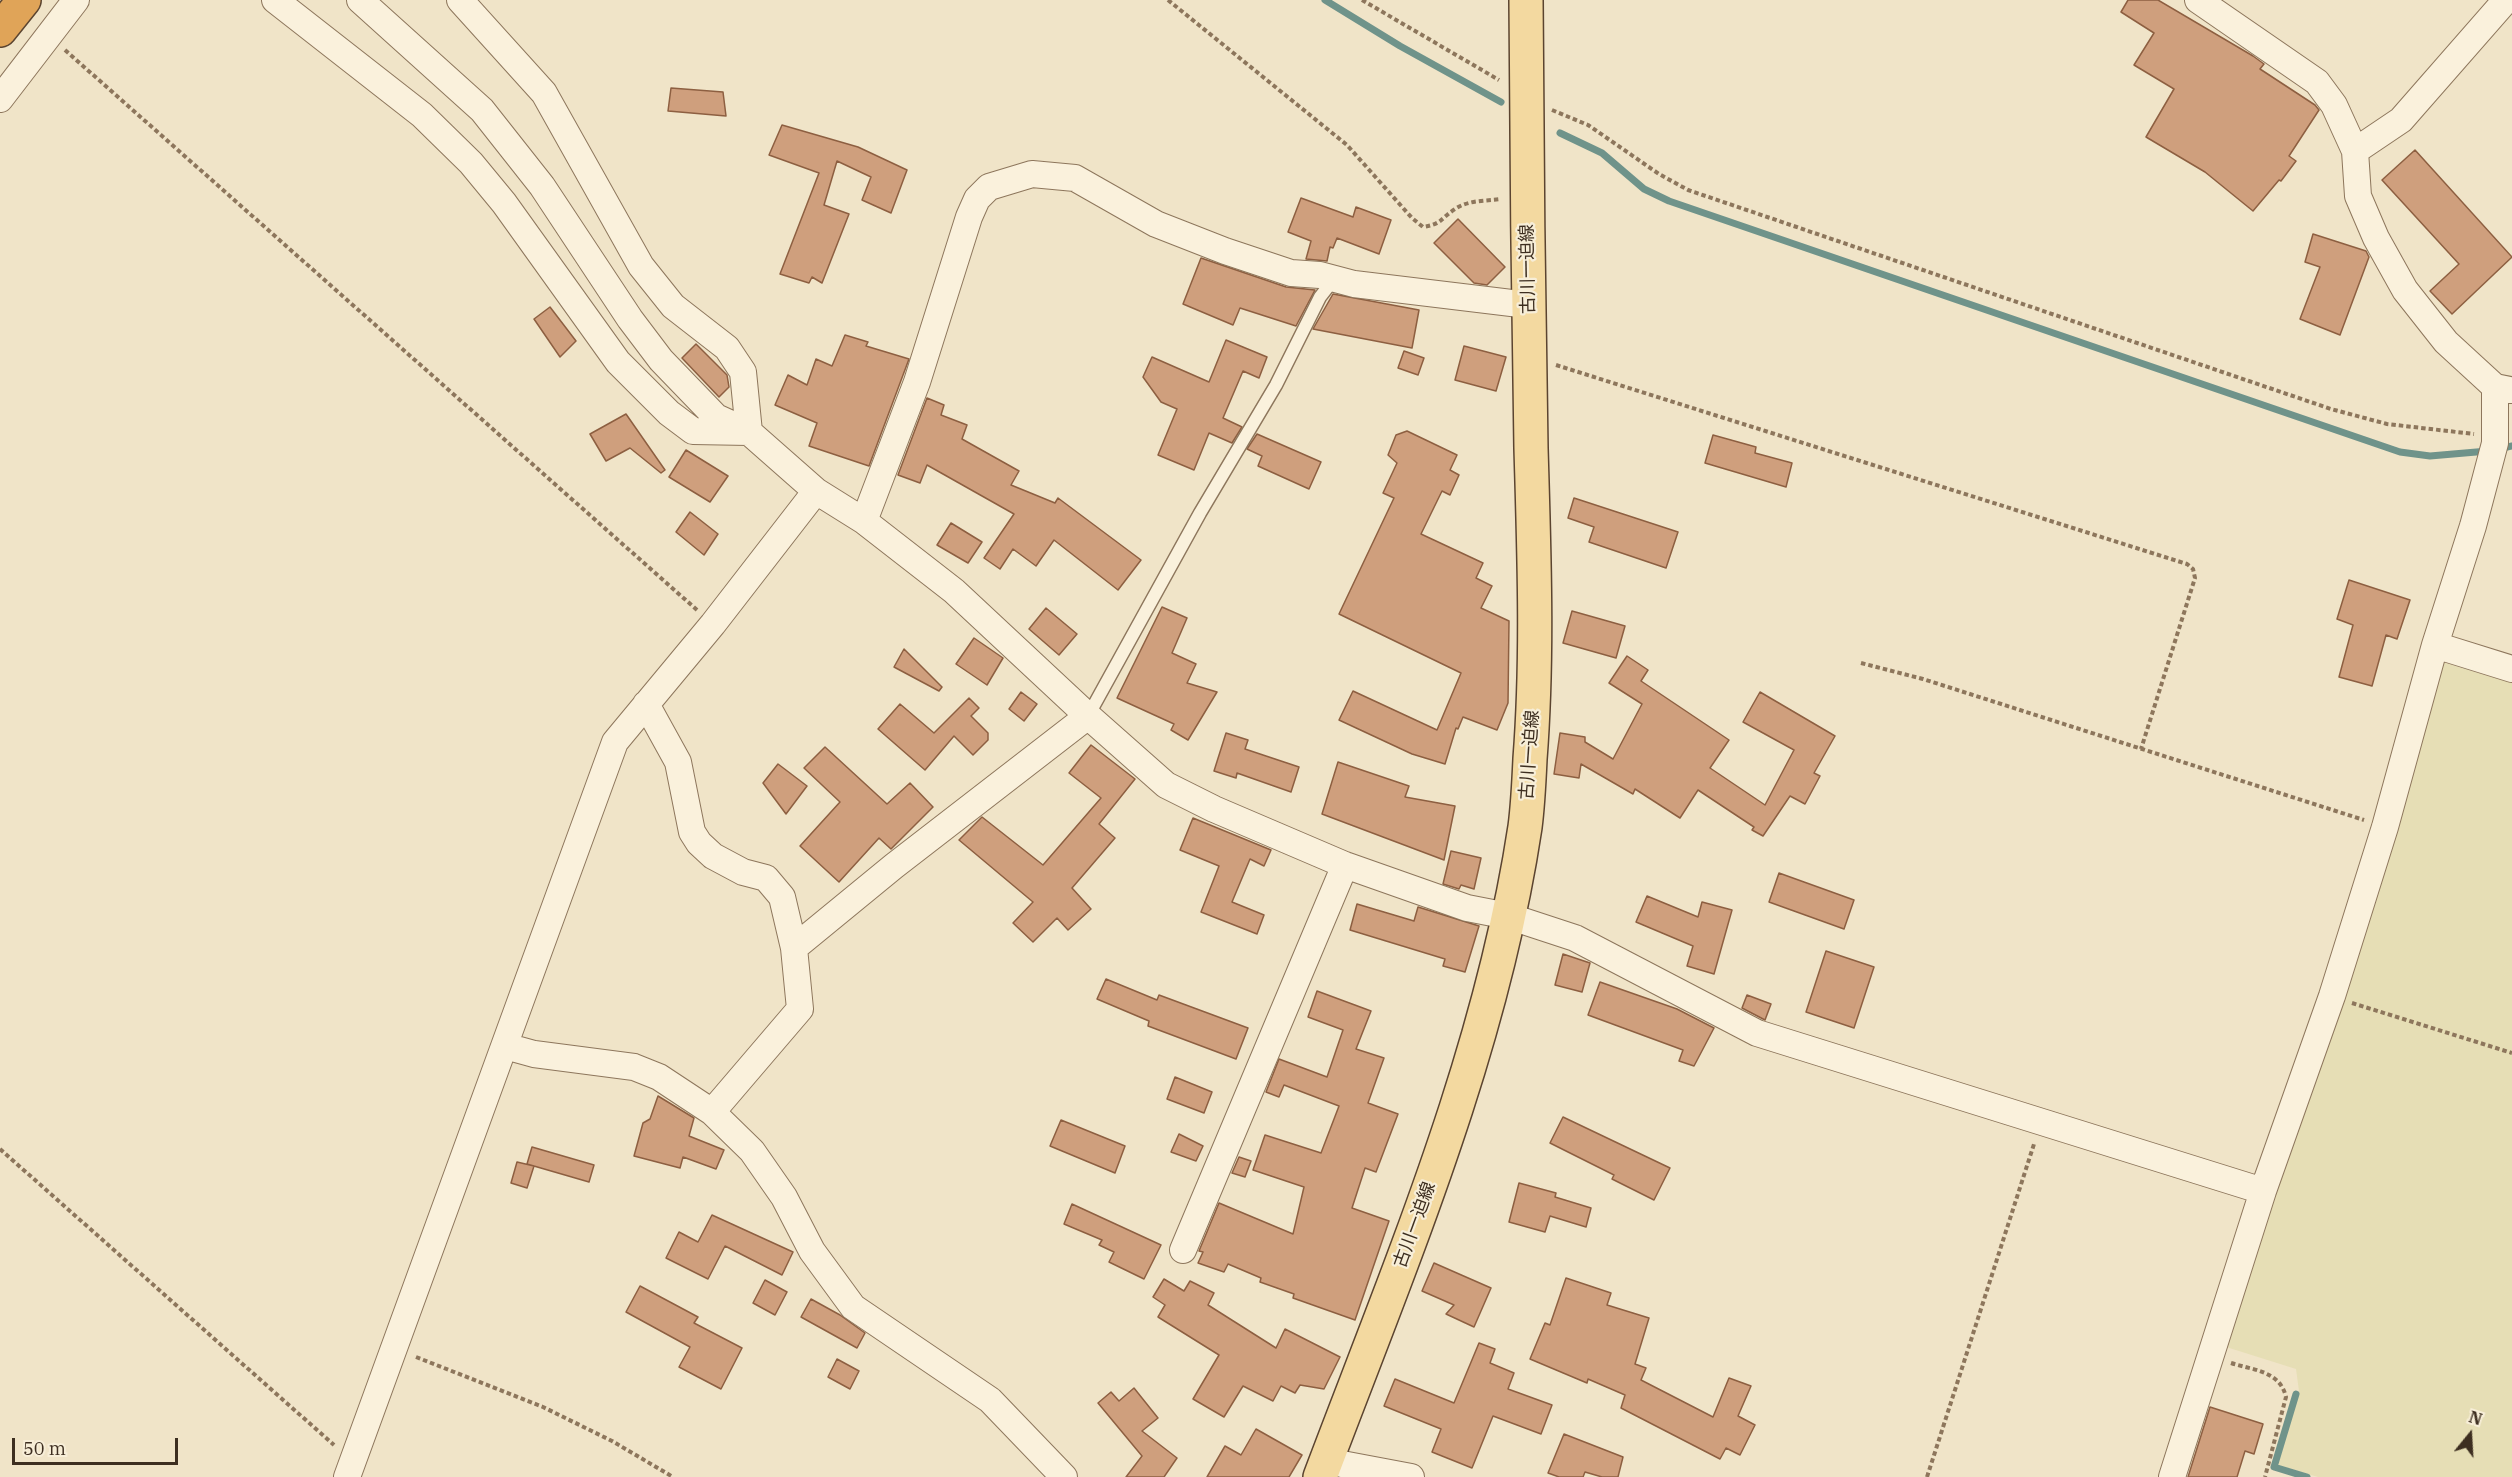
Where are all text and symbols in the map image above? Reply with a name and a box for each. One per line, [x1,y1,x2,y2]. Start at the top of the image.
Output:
street label: 古川一迫線 [1516,224,1540,314]
street label: 古川一迫線 [1516,709,1544,801]
street label: 古川一迫線 [1389,1179,1441,1271]
north arrow [2440,1405,2500,1465]
text: N [2466,1406,2485,1429]
scale bar [15,1426,182,1464]
text: 50 m [23,1437,66,1460]

